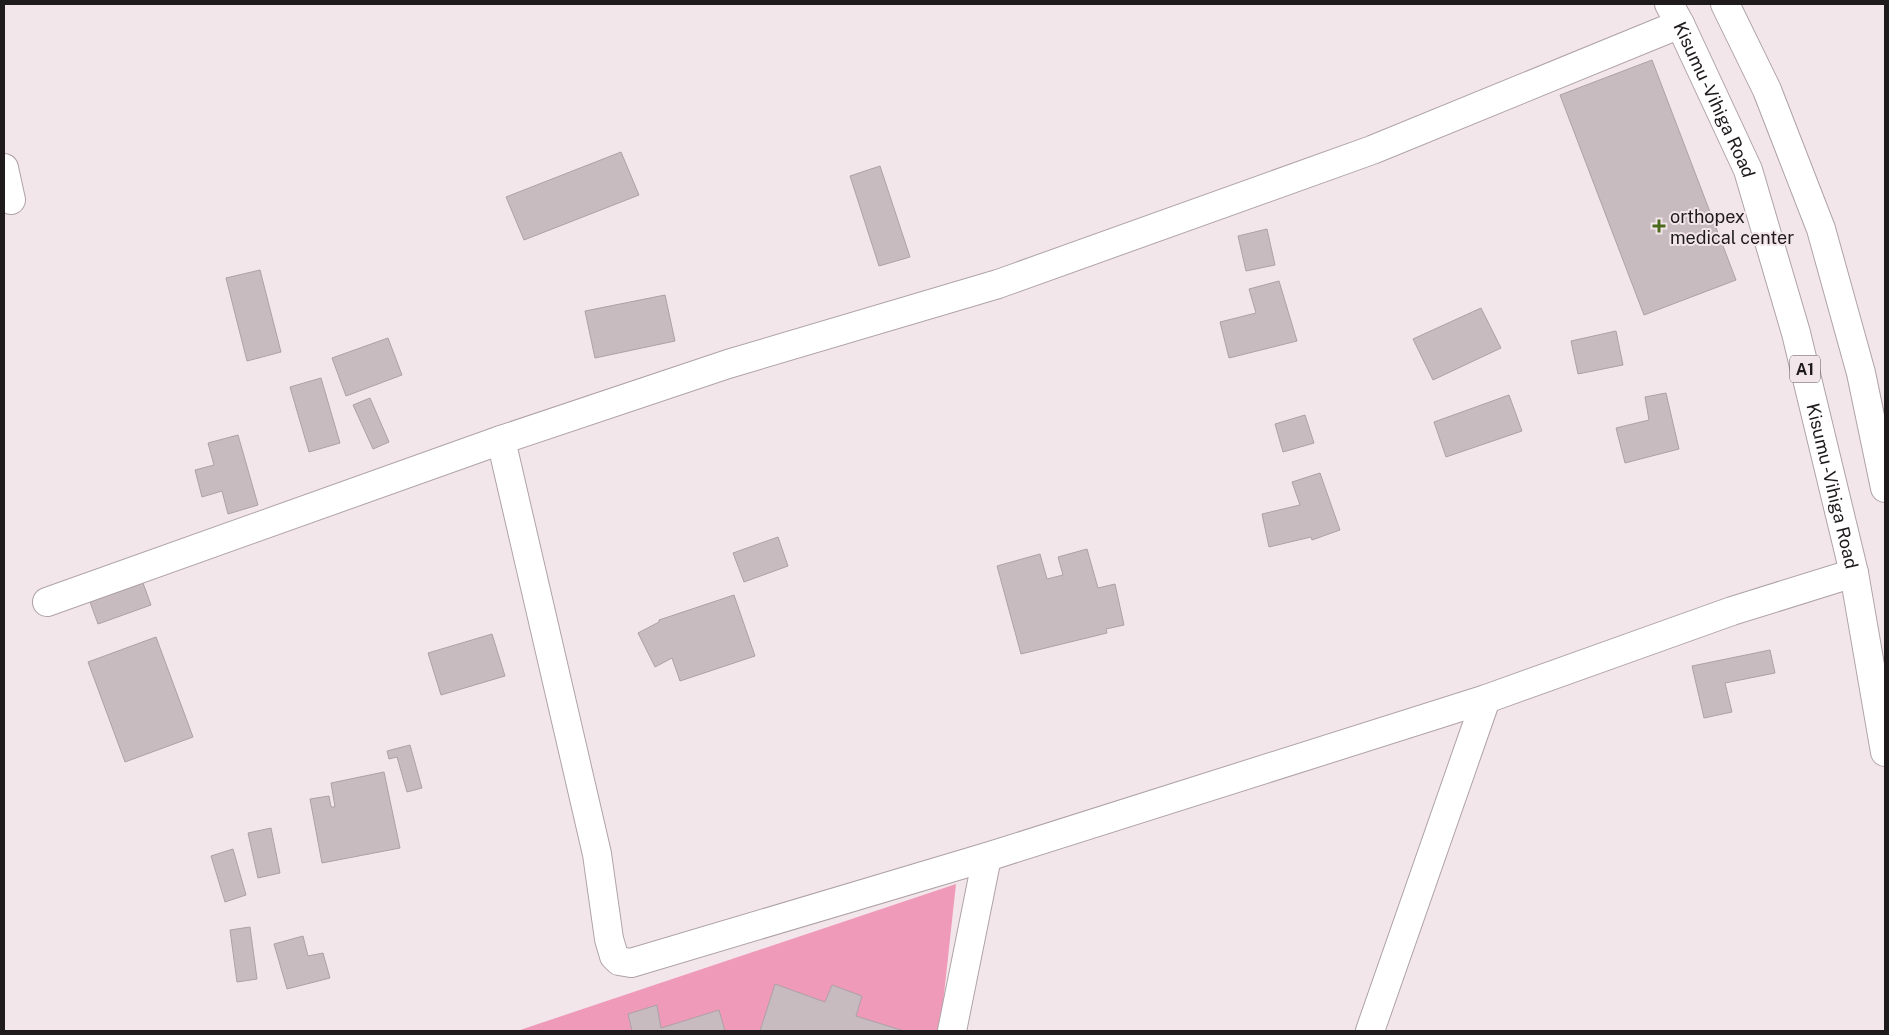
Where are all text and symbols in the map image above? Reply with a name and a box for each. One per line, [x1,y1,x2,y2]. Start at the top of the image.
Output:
street label: Kisumu -Vihiga Road [1670,18,1760,180]
place label: orthopex medical center [1670,206,1794,248]
marker: orthopex medical center [1652,219,1666,233]
road number: A1 [1790,356,1820,382]
street label: Kisumu -Vihiga Road [1803,401,1863,571]

